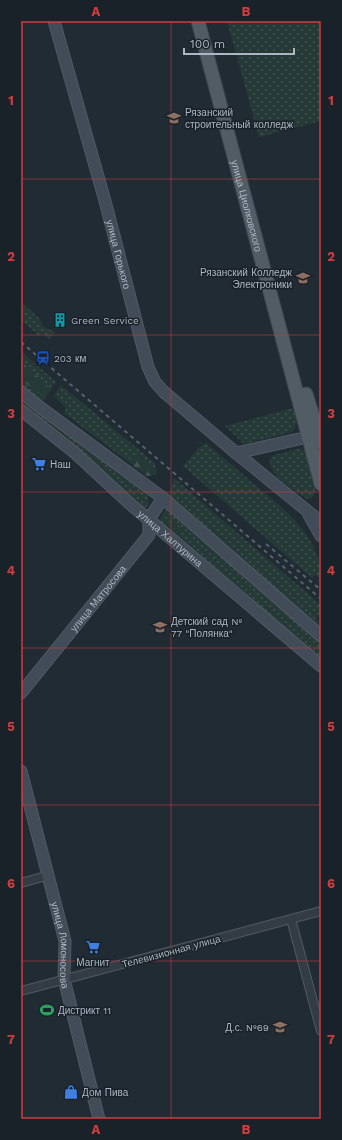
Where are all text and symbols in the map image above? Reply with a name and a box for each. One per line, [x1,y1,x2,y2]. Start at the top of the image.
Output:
text: A [92,4,101,19]
text: B [242,4,251,19]
scale bar [184,30,294,56]
text: 100 m [190,37,225,51]
text: 1 [8,93,14,108]
text: 1 [328,93,334,108]
place label: Рязанский строительный колледж [185,107,293,130]
school or university icon: Рязанский строительный колледж [166,110,182,126]
street label: улица Циолковского [229,159,264,253]
street label: улица Горького [104,218,133,290]
text: 2 [7,249,15,264]
text: 2 [327,249,335,264]
place label: Рязанский Колледж Электроники [200,267,292,290]
school or university icon: Рязанский Колледж Электроники [295,270,311,286]
building icon: Green Service [52,312,68,328]
place label: Green Service [71,315,139,326]
station icon: 203 км [35,350,51,366]
place label: 203 км [54,353,86,364]
text: 3 [7,406,15,421]
text: 3 [327,406,335,421]
supermarket icon: Наш [31,456,47,472]
place label: Наш [50,459,71,470]
street label: улица Халтурина [136,508,205,569]
text: 4 [7,563,16,578]
street label: улица Матросова [68,563,129,634]
text: 4 [327,563,336,578]
place label: Детский сад № 77 "Полянка" [171,616,242,639]
school or university icon: Детский сад № 77 "Полянка" [152,619,168,635]
text: 5 [7,719,15,734]
text: 5 [327,719,335,734]
text: 6 [7,876,15,891]
text: 6 [327,876,335,891]
street label: улица Ломоносова [49,900,71,990]
street label: Телевизионная улица [121,933,222,970]
supermarket icon: Магнит [85,939,101,955]
place label: Магнит [76,957,110,968]
sports icon: Дистрикт 11 [39,1002,55,1018]
place label: Дистрикт 11 [58,1005,111,1016]
school or university icon: Д.с. №69 [272,1019,288,1035]
place label: Д.с. №69 [225,1022,269,1033]
text: 7 [7,1032,15,1047]
text: 7 [327,1032,335,1047]
shop icon: Дом Пива [63,1084,79,1100]
place label: Дом Пива [82,1087,129,1098]
text: A [92,1122,101,1137]
text: B [242,1122,251,1137]

